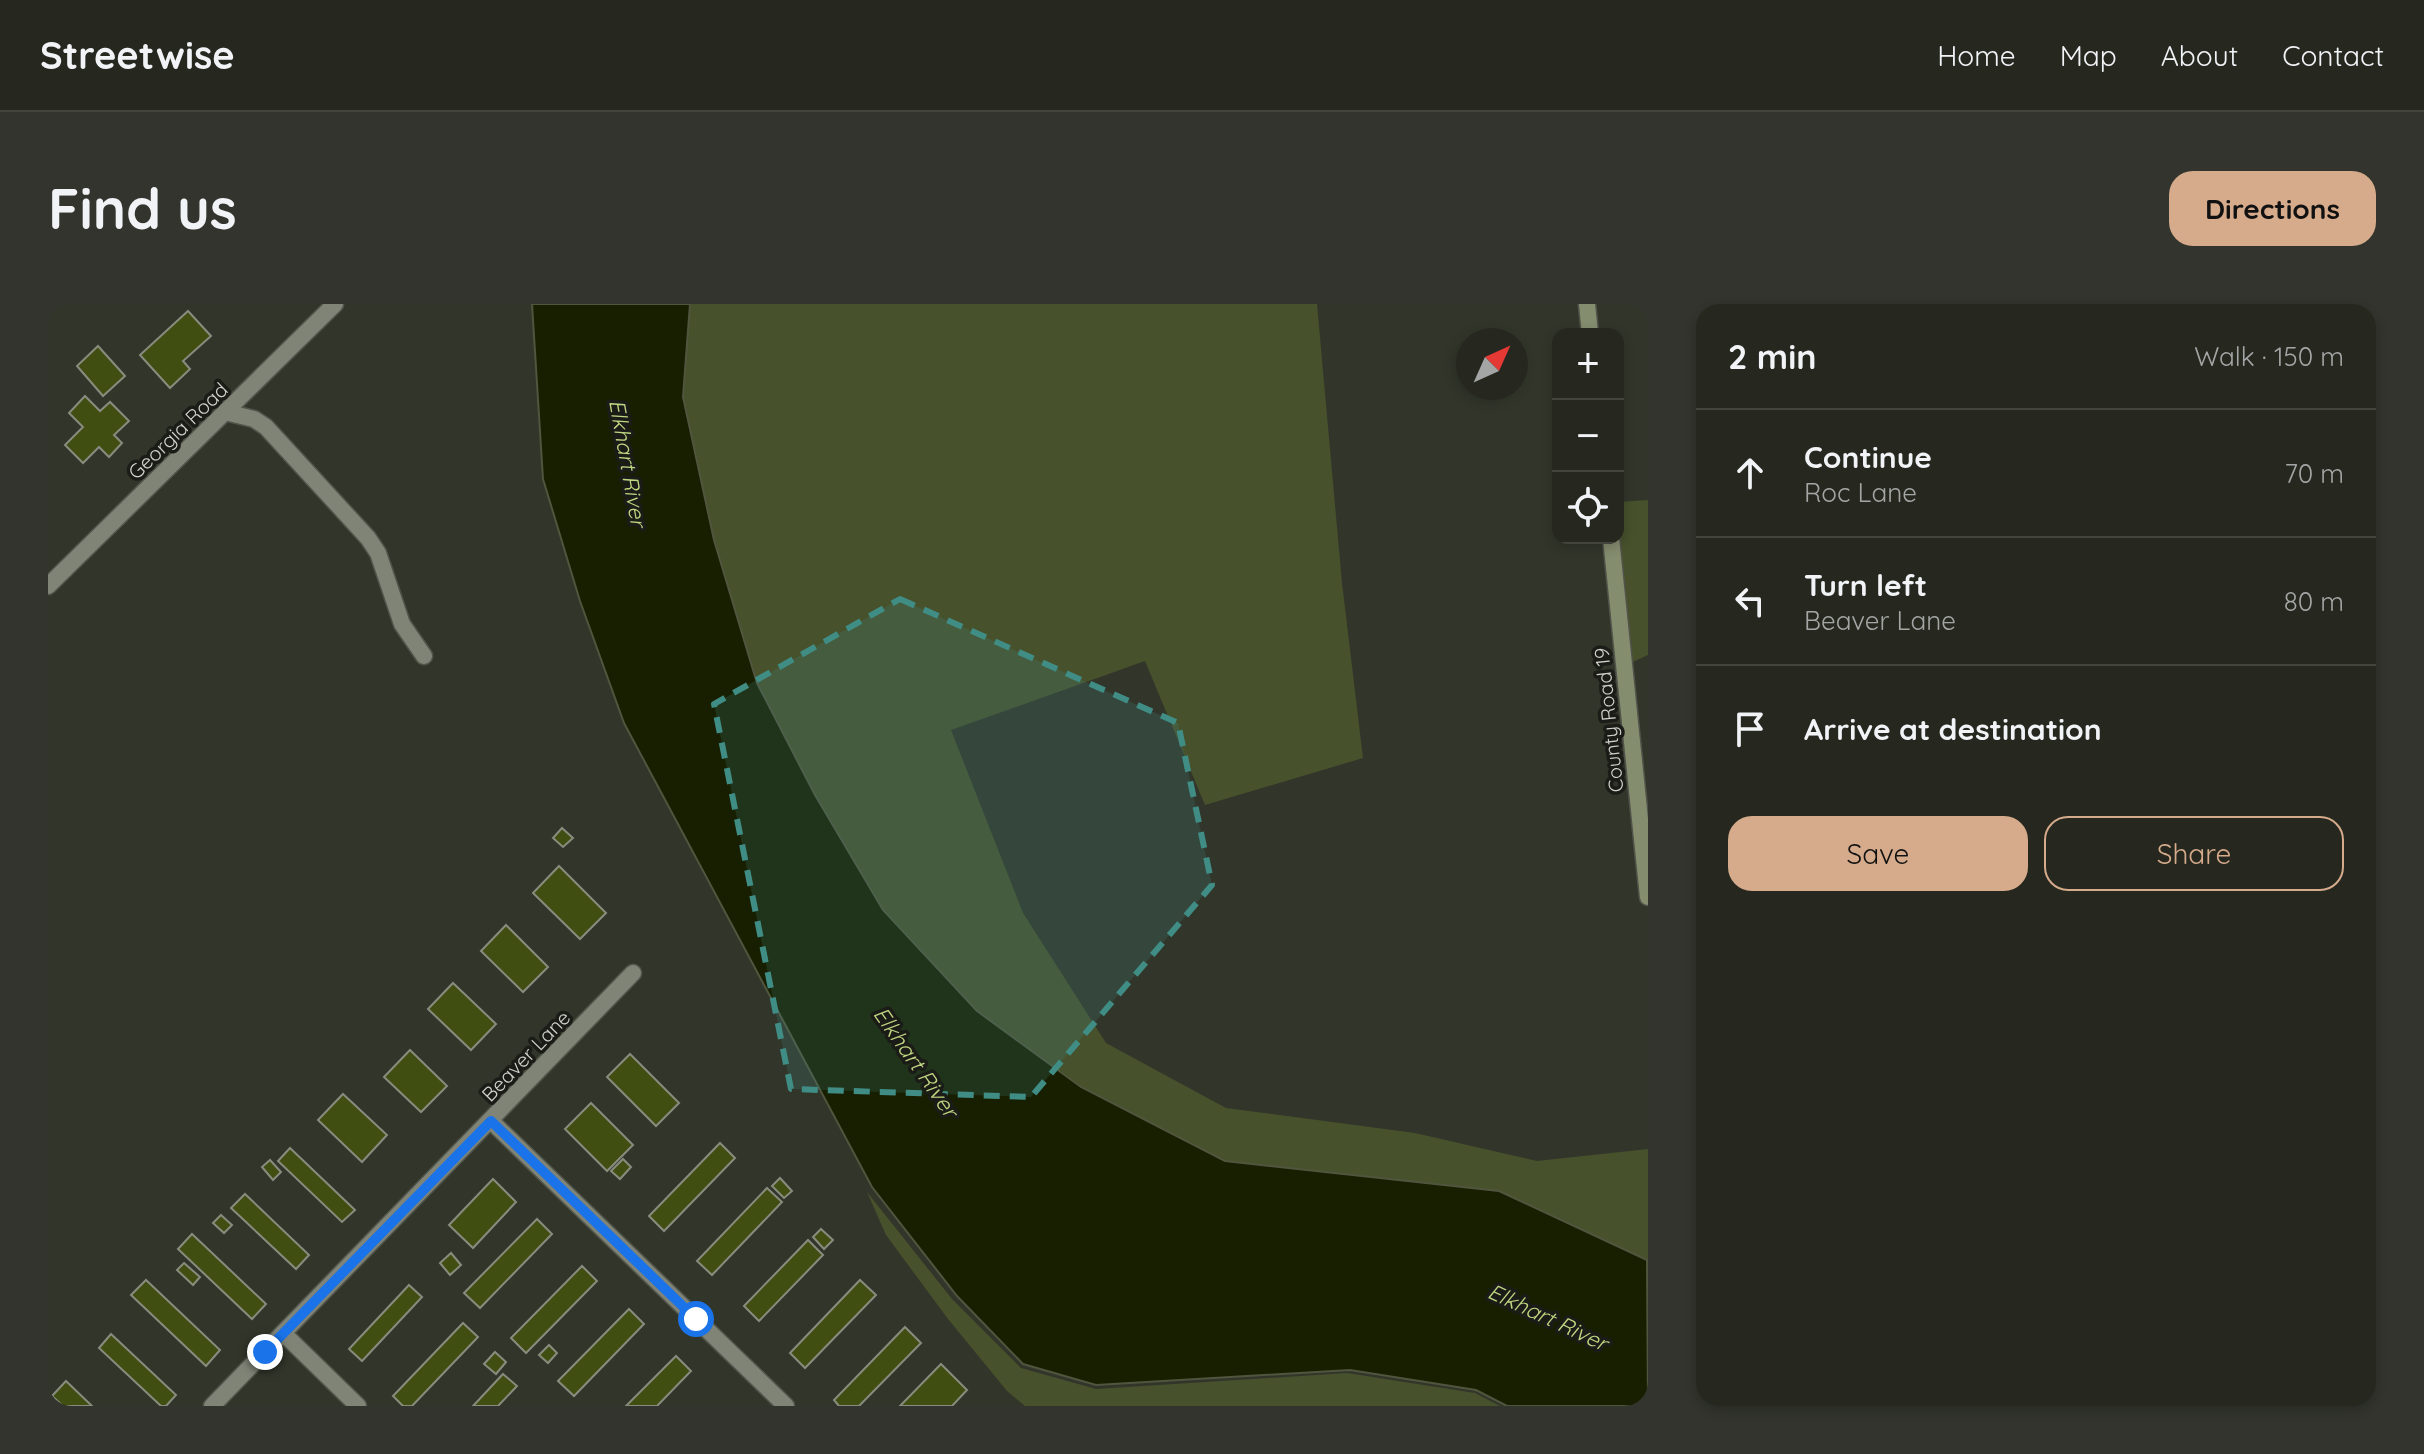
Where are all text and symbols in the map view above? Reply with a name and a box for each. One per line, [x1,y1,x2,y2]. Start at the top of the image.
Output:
text: Streetwise [40,31,235,79]
text: Home [1937,38,2016,73]
text: Map [2060,38,2117,73]
text: About [2161,38,2238,73]
text: Contact [2282,38,2384,73]
button: Directions [2169,171,2376,246]
text: Find us [48,173,237,243]
north arrow [1456,328,1528,400]
map controls [1552,328,1624,544]
button: + [1552,328,1624,400]
text: 2 min [1728,335,1817,378]
text: Walk · 150 m [2194,340,2344,373]
street label: Georgia Road [123,377,233,484]
water label: Elkhart River [603,397,653,531]
button: − [1552,400,1624,472]
text: Continue [1804,438,1932,476]
icon: ahead [1728,451,1772,495]
text: 70 m [2284,457,2344,490]
button: locate [1552,472,1624,544]
text: Roc Lane [1804,476,1917,509]
text: Turn left [1804,566,1927,604]
icon: left [1728,579,1772,623]
text: 80 m [2284,585,2344,618]
text: Beaver Lane [1804,604,1956,637]
street label: County Road 19 [1588,646,1629,794]
icon: arrive [1728,707,1772,751]
text: Arrive at destination [1804,710,2102,748]
button: Save [1728,816,2028,891]
button: Share [2044,816,2344,891]
water label: Elkhart River [868,1001,966,1125]
street label: Beaver Lane [476,1005,575,1106]
water label: Elkhart River [1484,1277,1615,1358]
route start [678,1301,714,1337]
route end [247,1334,283,1370]

